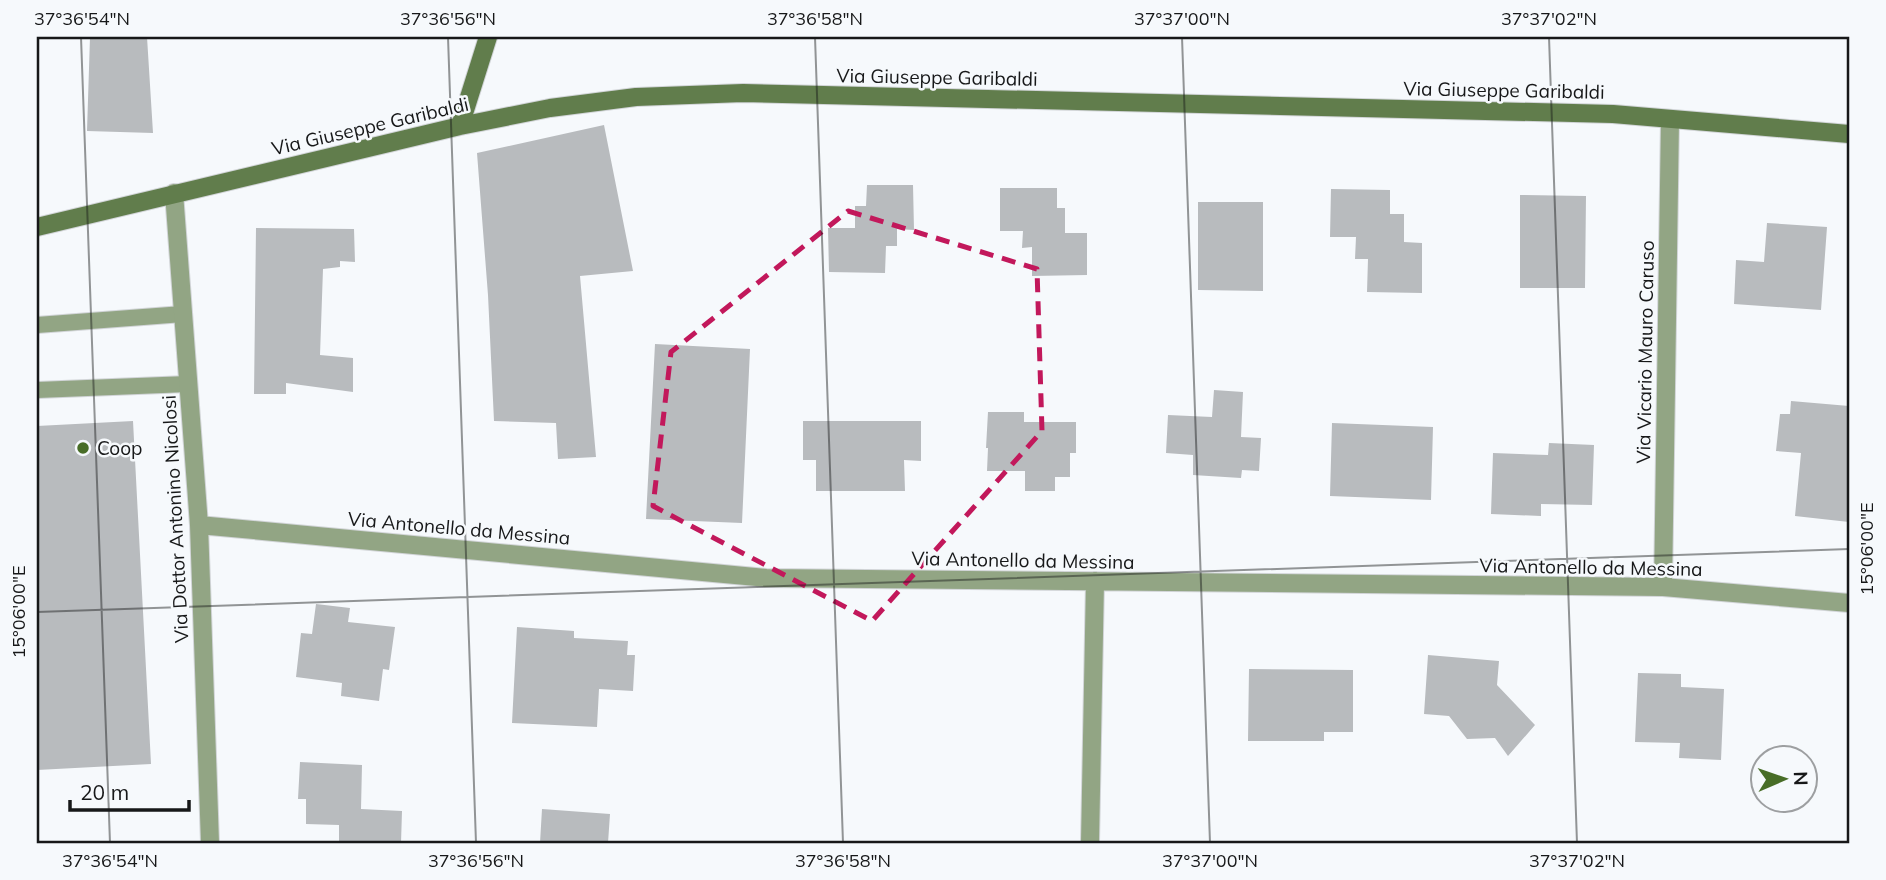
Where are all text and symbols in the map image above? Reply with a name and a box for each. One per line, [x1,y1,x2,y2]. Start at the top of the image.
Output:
text: 37°36'54"N [34,7,130,30]
text: 37°36'56"N [400,7,496,30]
text: 37°36'58"N [767,7,863,30]
text: 37°37'00"N [1134,7,1230,30]
text: 37°37'02"N [1501,7,1597,30]
street label: Via Giuseppe Garibaldi [836,63,1038,91]
street label: Via Giuseppe Garibaldi [1403,76,1605,104]
street label: Via Giuseppe Garibaldi [269,92,471,160]
street label: Via Vicario Mauro Caruso [1631,240,1659,464]
street label: Via Dottor Antonino Nicolosi [157,395,193,643]
place label: Coop [97,436,142,460]
marker: Coop [75,440,91,456]
text: 15°06'00"E [1855,502,1878,596]
street label: Via Antonello da Messina [347,506,571,550]
street label: Via Antonello da Messina [911,546,1135,574]
street label: Via Antonello da Messina [1479,553,1703,581]
text: 15°06'00"E [7,565,30,659]
north arrow [1750,744,1820,814]
scale bar [70,768,189,812]
text: N [1789,771,1813,786]
text: 20 m [80,779,129,805]
text: 37°36'54"N [62,849,158,872]
text: 37°36'56"N [428,849,524,872]
text: 37°36'58"N [795,849,891,872]
text: 37°37'00"N [1162,849,1258,872]
text: 37°37'02"N [1529,849,1625,872]

